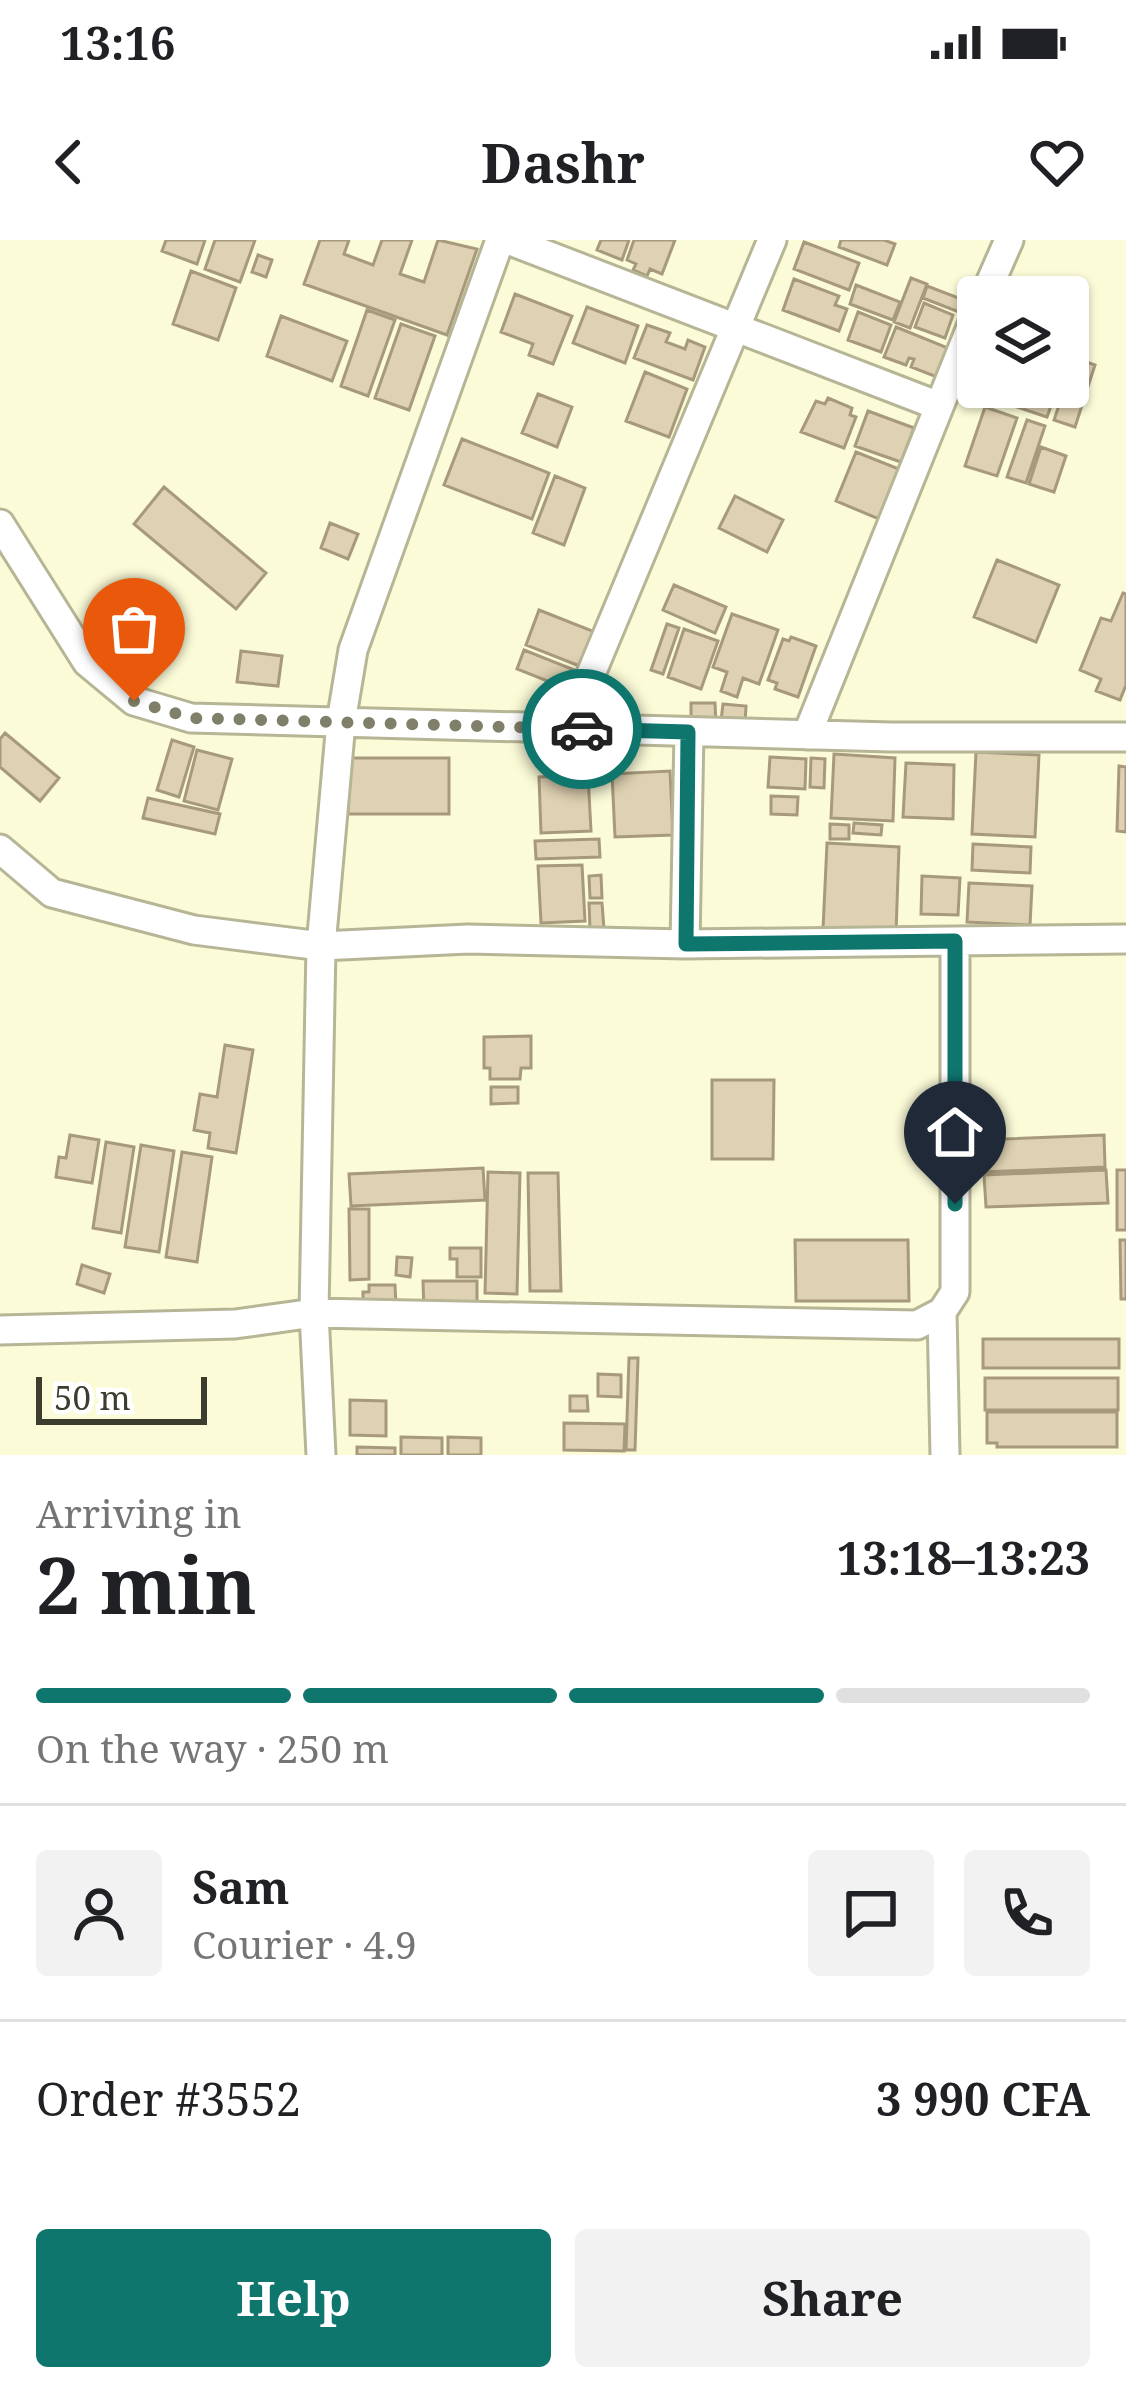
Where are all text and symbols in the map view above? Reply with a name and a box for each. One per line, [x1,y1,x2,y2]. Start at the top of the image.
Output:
text: 13:16 [60,12,175,73]
text: Dashr [481,125,645,199]
icon: back [36,129,102,195]
icon: heart [1024,129,1090,195]
map controls [957,276,1089,408]
button: layers [957,276,1089,408]
pin [83,578,185,701]
icon: bag [101,596,167,662]
courier [522,669,642,789]
icon: car [549,696,615,762]
pin [904,1081,1006,1204]
icon: home [922,1099,988,1165]
scale bar [36,1371,207,1424]
text: 50 m [54,1375,131,1420]
text: Arriving in [36,1486,242,1539]
text: 13:18–13:23 [837,1527,1090,1588]
text: 2 min [36,1531,257,1637]
text: On the way · 250 m [36,1721,389,1774]
button: person [36,1850,162,1976]
button: chat [808,1850,934,1976]
button: phone [964,1850,1090,1976]
text: Sam [192,1856,289,1917]
text: Courier · 4.9 [192,1917,417,1970]
text: Order #3552 [36,2068,301,2129]
text: 3 990 CFA [876,2068,1090,2129]
button: Help [36,2229,551,2367]
button: Share [575,2229,1090,2367]

